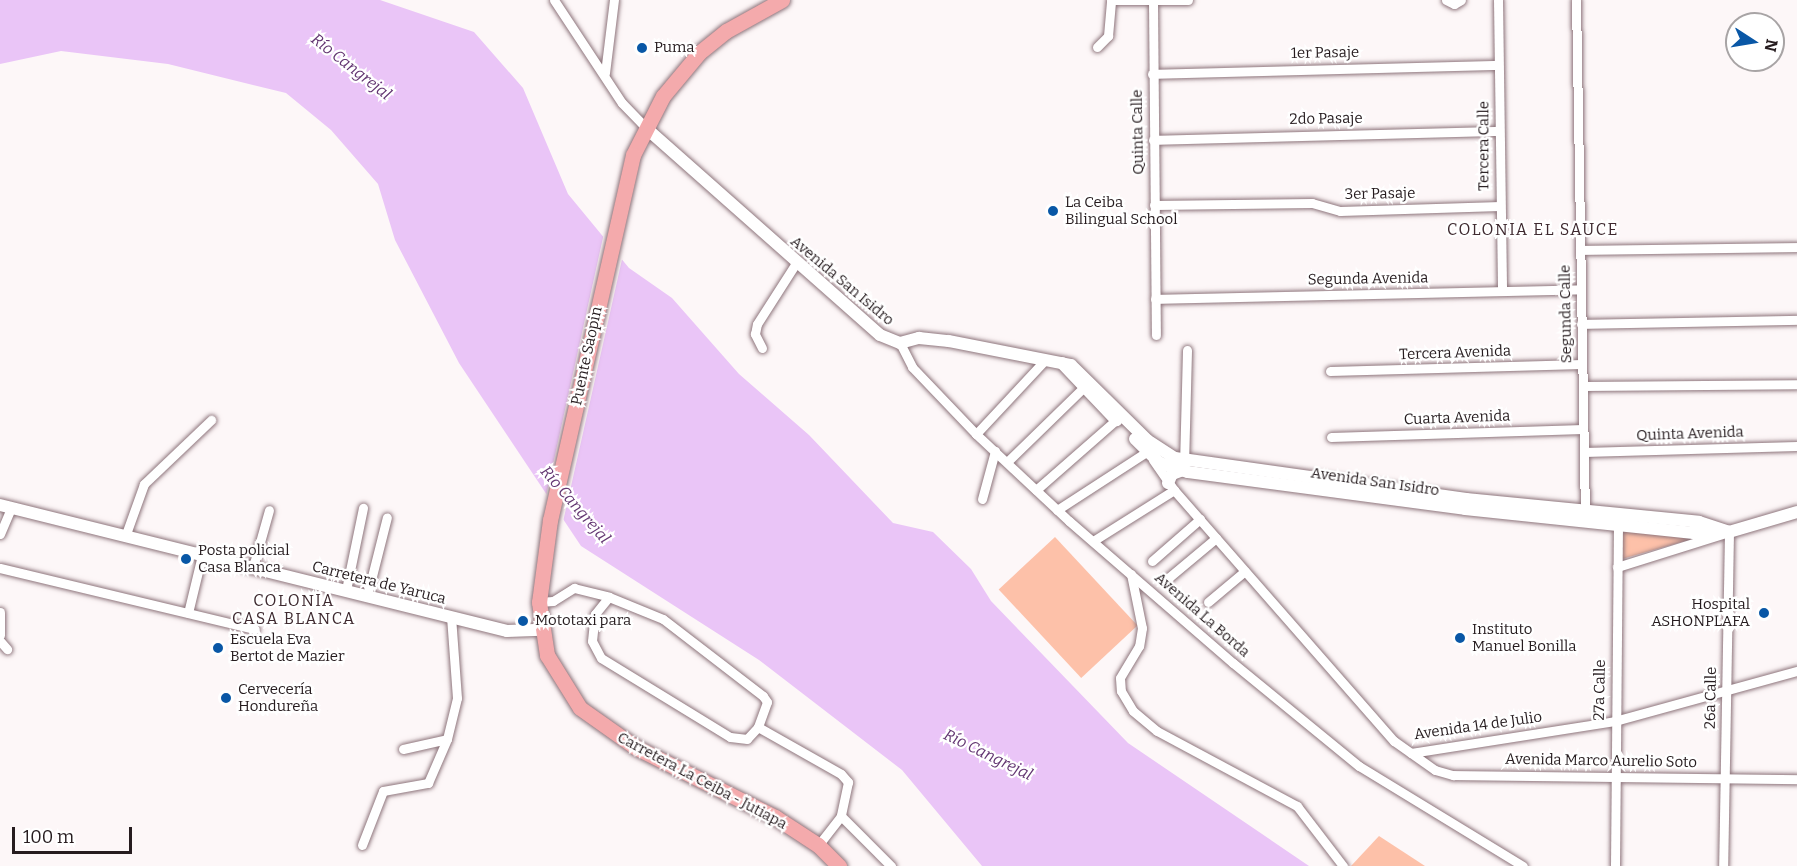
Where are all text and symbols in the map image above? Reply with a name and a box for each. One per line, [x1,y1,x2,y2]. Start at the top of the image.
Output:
north arrow [1725,12,1785,72]
water label: Río Cangrejal [307,30,395,104]
text: N [1761,37,1782,53]
place label: Puma [654,39,695,57]
marker: Puma [635,41,649,55]
street label: 1er Pasaje [1291,43,1359,63]
street label: Quinta Calle [1128,89,1148,175]
street label: Tercera Calle [1475,101,1493,191]
street label: 2do Pasaje [1289,109,1363,129]
street label: 3er Pasaje [1345,184,1415,204]
place label: La Ceiba Bilingual School [1065,193,1177,228]
marker: La Ceiba Bilingual School [1046,204,1060,218]
district label: COLONIA EL SAUCE [1447,220,1619,240]
street label: Avenida San Isidro [787,233,897,329]
street label: Segunda Calle [1556,265,1576,363]
street label: Segunda Avenida [1308,269,1428,289]
street label: Puente Saopin [568,305,606,407]
street label: Tercera Avenida [1399,342,1511,364]
street label: Cuarta Avenida [1403,407,1511,429]
street label: Quinta Avenida [1636,423,1744,445]
water label: Río Cangrejal [536,462,614,548]
street label: Avenida San Isidro [1310,464,1440,500]
place label: Posta policial Casa Blanca [198,541,290,576]
marker: Posta policial Casa Blanca [179,552,193,566]
street label: Carretera de Yaruca [310,558,448,608]
street label: Avenida La Borda [1151,569,1253,661]
district label: COLONIA CASA BLANCA [232,591,356,629]
place label: Hospital ASHONPLAFA [1651,595,1750,630]
marker: Hospital ASHONPLAFA [1755,604,1773,622]
place label: Mototaxi para [535,612,631,630]
marker: Mototaxi para [516,614,530,628]
place label: Instituto Manuel Bonilla [1472,620,1576,655]
place label: Escuela Eva Bertot de Mazier [230,630,345,665]
marker: Instituto Manuel Bonilla [1453,631,1467,645]
marker: Escuela Eva Bertot de Mazier [211,641,225,655]
street label: 27a Calle [1590,659,1610,721]
street label: 26a Calle [1701,667,1721,729]
place label: Cervecería Hondureña [238,680,318,715]
marker: Cervecería Hondureña [219,691,233,705]
street label: Avenida 14 de Julio [1413,708,1543,744]
water label: Río Cangrejal [940,725,1036,785]
street label: Carretera La Ceiba - Jutiapa [614,729,790,833]
street label: Avenida Marco Aurelio Soto [1505,750,1697,772]
scale bar [15,815,135,853]
text: 100 m [23,826,74,848]

